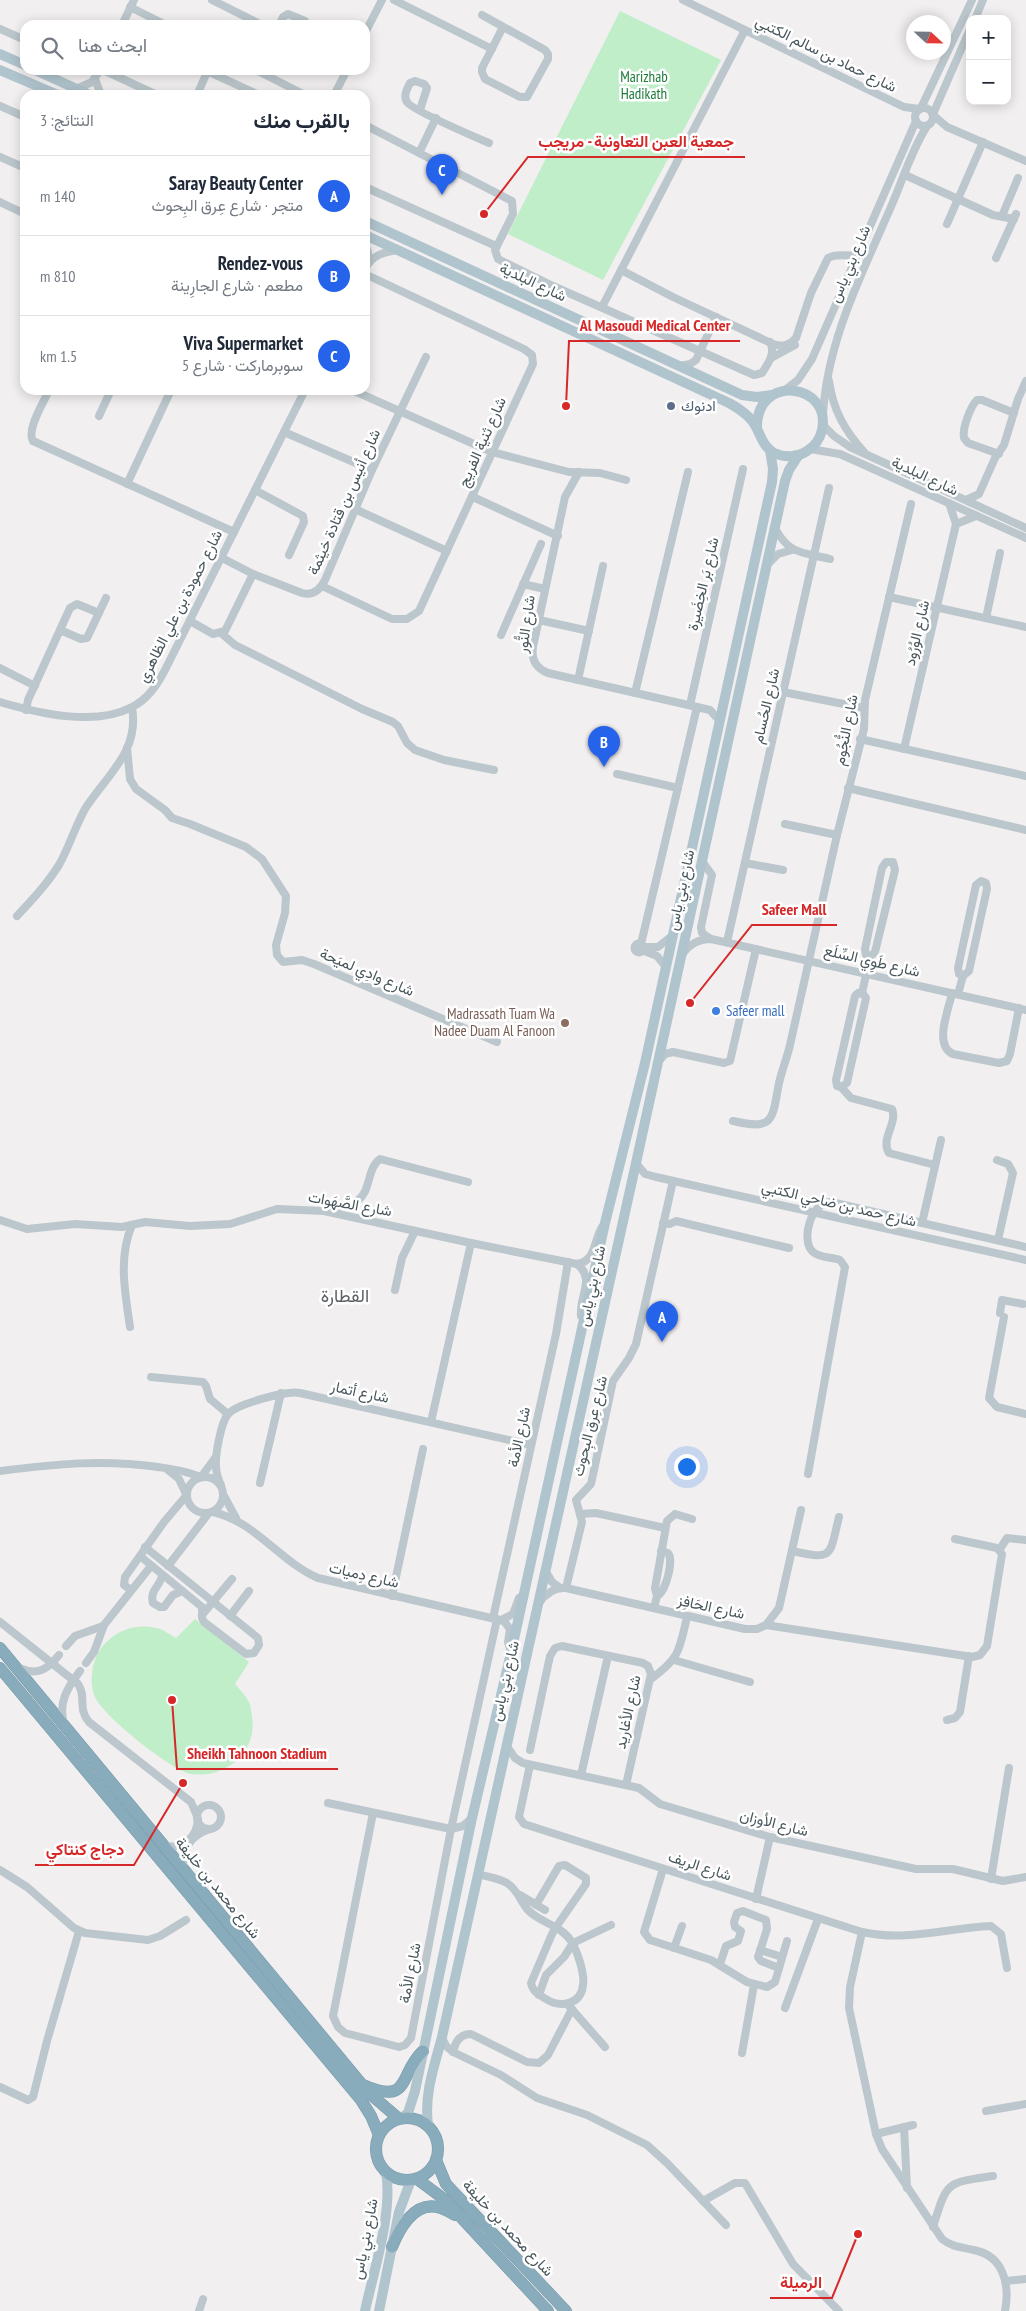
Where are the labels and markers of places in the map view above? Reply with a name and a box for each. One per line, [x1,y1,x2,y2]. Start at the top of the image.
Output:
callout: جمعية العبن التعاونبة - مريجب [528,126,745,157]
pin: C [426,154,458,195]
callout: Al Masoudi Medical Center [569,310,740,341]
place label: ادنوك [681,396,716,415]
marker: ادنوك [665,400,677,412]
pin: B [588,726,620,767]
callout: Safeer Mall [752,894,837,925]
place label: Safeer mall [726,1001,785,1020]
place label: Madrassath Tuam Wa Nadee Duam Al Fanoon [434,1004,555,1040]
marker: Safeer mall [710,1005,722,1017]
marker: Madrassath Tuam Wa Nadee Duam Al Fanoon [559,1017,571,1029]
pin: A [646,1301,678,1342]
callout: Sheikh Tahnoon Stadium [177,1738,338,1769]
callout: دجاج كنتاكي [35,1834,134,1865]
callout: الرميلة [770,2267,832,2298]

